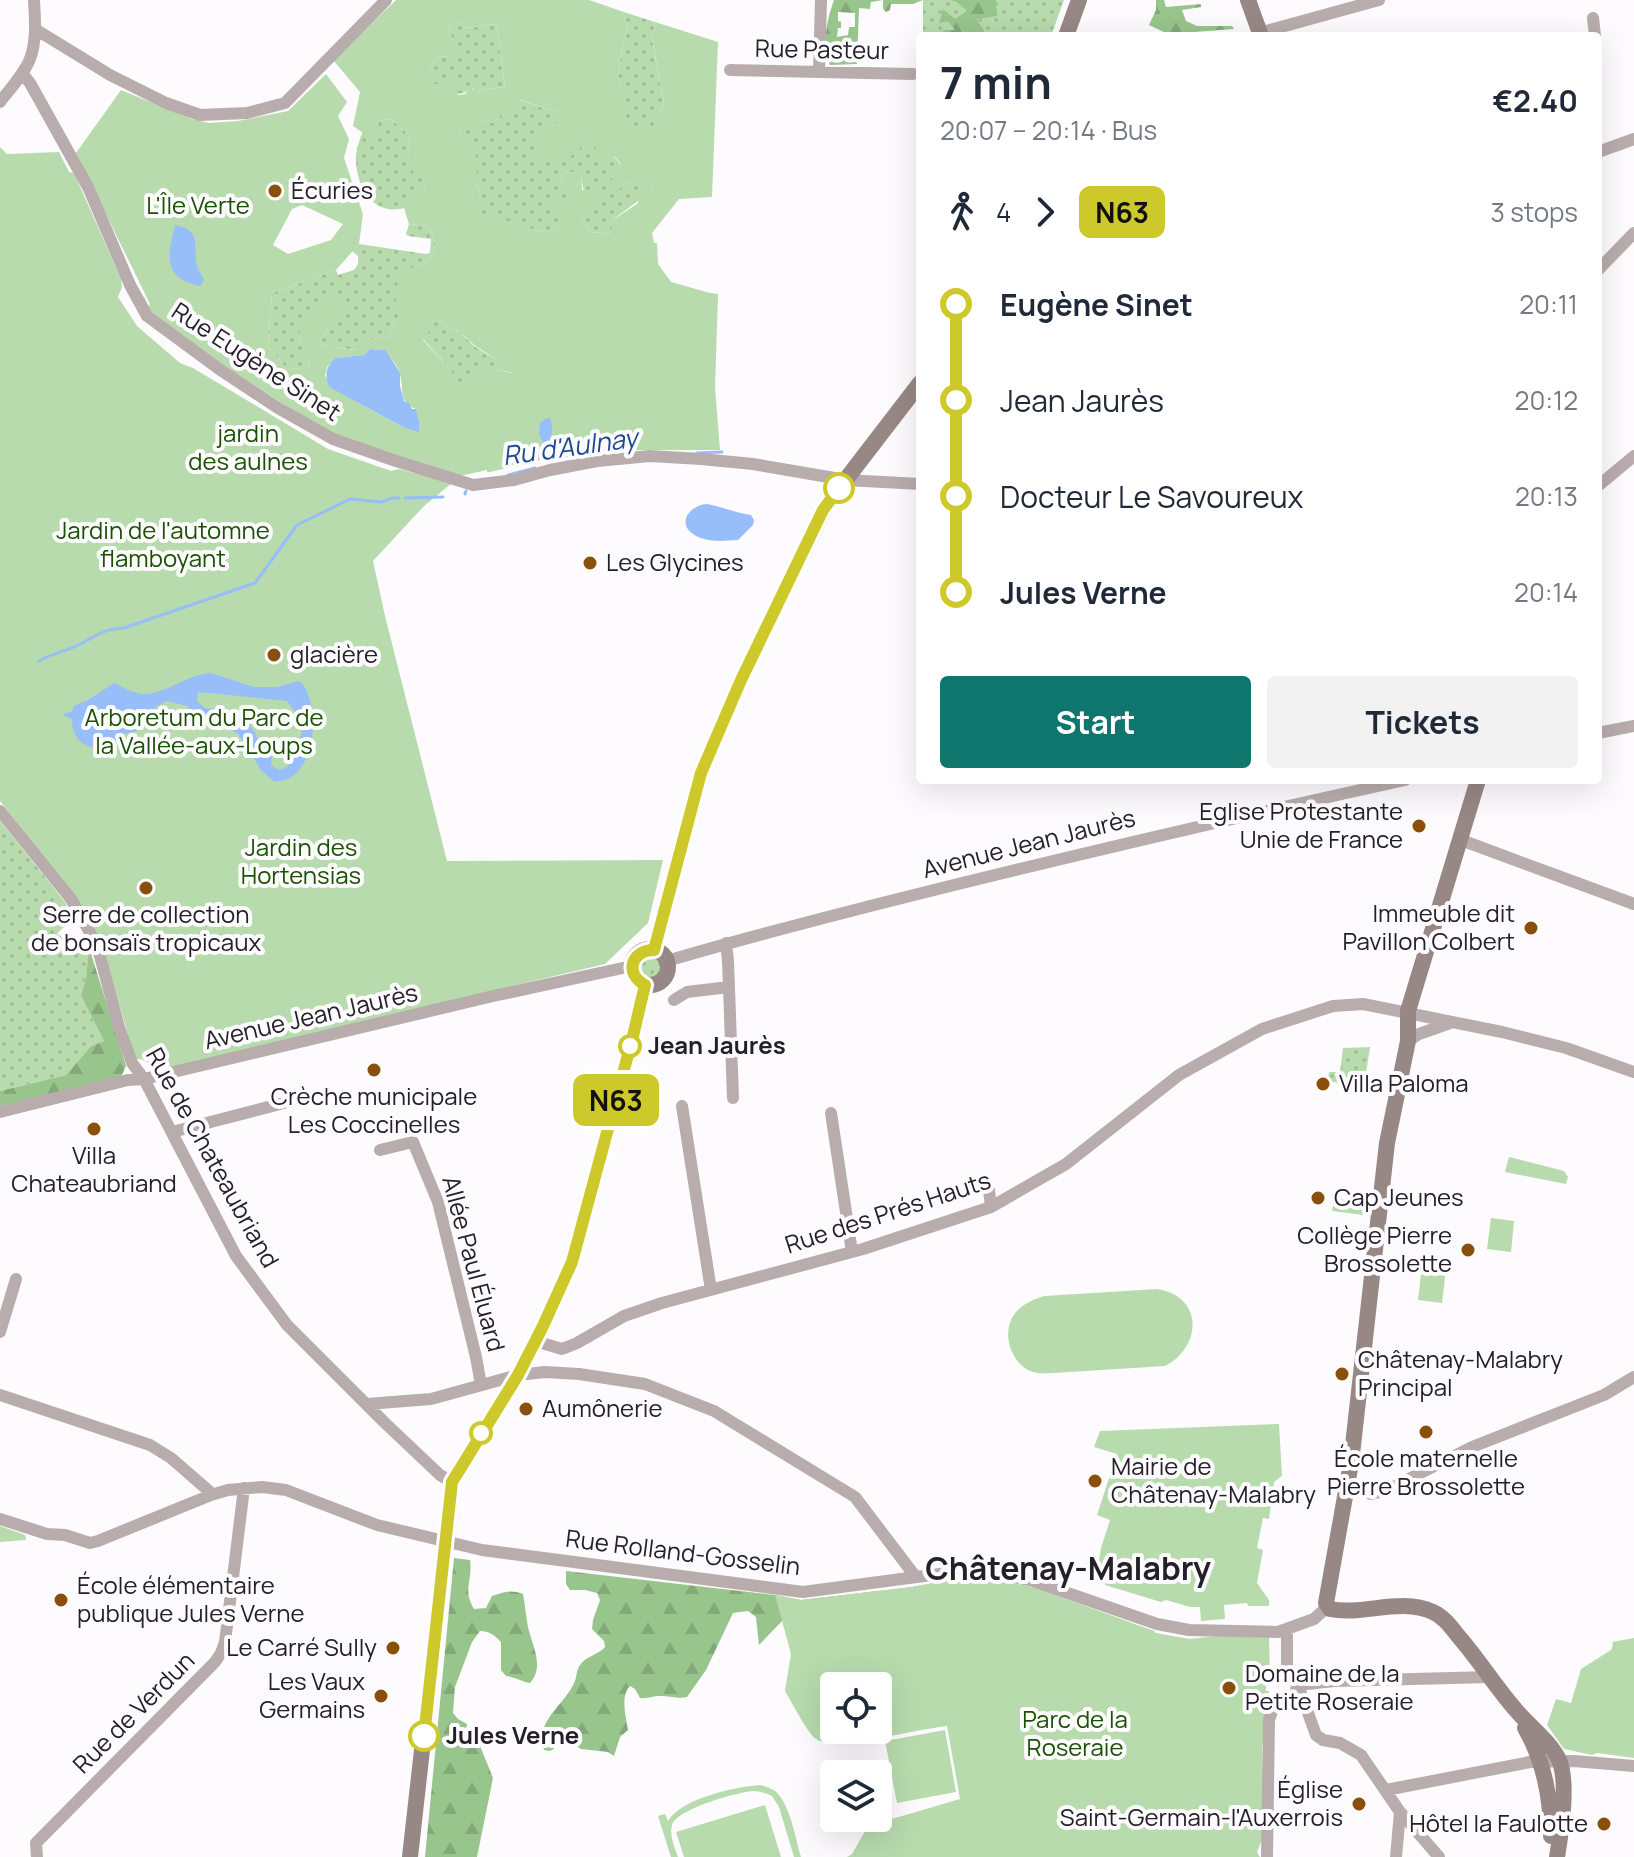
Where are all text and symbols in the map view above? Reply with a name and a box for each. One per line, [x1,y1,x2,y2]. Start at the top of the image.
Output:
street label: Rue Pasteur [755,31,890,66]
text: 7 min [940,52,1052,112]
text: €2.40 [1493,80,1578,121]
text: 20:07 – 20:14 · Bus [940,112,1157,148]
place label: Écuries [291,173,373,206]
marker: Écuries [266,182,284,200]
park label: L'Île Verte [146,188,250,221]
icon: walk [940,190,984,234]
icon: forward [1023,190,1067,234]
text: N63 [1095,193,1149,231]
text: 4 [996,194,1011,230]
text: 3 stops [1491,194,1578,230]
text: Eugène Sinet [1000,284,1193,325]
text: 20:11 [1519,286,1578,322]
street label: Rue Eugène Sinet [166,294,348,428]
text: Jean Jaurès [1000,380,1164,421]
text: 20:12 [1515,382,1578,418]
park label: jardin des aulnes [188,416,308,477]
water label: Ru d'Aulnay [500,418,643,473]
unlabelled marker [824,473,854,503]
text: Docteur Le Savoureux [1000,476,1303,517]
text: 20:13 [1515,478,1578,514]
park label: Jardin de l'automne flamboyant [56,513,270,574]
place label: Les Glycines [606,545,744,578]
marker: Les Glycines [581,554,599,572]
text: Jules Verne [1000,572,1167,613]
text: 20:14 [1514,574,1578,610]
place label: glacière [290,637,378,670]
marker: glacière [265,646,283,664]
button: Start [940,676,1251,768]
button: Tickets [1267,676,1578,768]
park label: Arboretum du Parc de la Vallée-aux-Loups [84,700,324,761]
place label: Eglise Protestante Unie de France [1199,794,1403,855]
street label: Avenue Jean Jaurès [919,800,1139,885]
marker: Eglise Protestante Unie de France [1410,817,1428,835]
park label: Jardin des Hortensias [241,830,361,891]
marker: Serre de collection de bonsaïs tropicaux [137,879,155,897]
place label: Immeuble dit Pavillon Colbert [1342,896,1515,957]
place label: Serre de collection de bonsaïs tropicaux [31,897,261,958]
marker: Immeuble dit Pavillon Colbert [1522,919,1540,937]
street label: Avenue Jean Jaurès [201,975,421,1056]
place label: Jean Jaurès [648,1028,786,1061]
marker: Jean Jaurès [619,1035,641,1057]
street label: Rue de Chateaubriand [139,1041,288,1273]
marker: Crèche municipale Les Coccinelles [365,1061,383,1079]
place label: Villa Paloma [1339,1066,1469,1099]
line badge: N63 [570,1074,662,1126]
marker: Villa Paloma [1314,1075,1332,1093]
place label: Crèche municipale Les Coccinelles [271,1079,477,1140]
text: N63 [589,1081,643,1119]
marker: Villa Chateaubriand [85,1120,103,1138]
place label: Villa Chateaubriand [11,1138,177,1199]
street label: Rue des Prés Hauts [780,1163,995,1260]
street label: Allée Paul Éluard [435,1172,514,1355]
place label: Cap Jeunes [1334,1180,1464,1213]
marker: Cap Jeunes [1309,1189,1327,1207]
place label: Collège Pierre Brossolette [1297,1218,1452,1279]
marker: Collège Pierre Brossolette [1459,1241,1477,1259]
place label: Châtenay-Malabry Principal [1358,1342,1563,1403]
marker: Châtenay-Malabry Principal [1333,1365,1351,1383]
place label: Aumônerie [542,1391,662,1424]
marker: Aumônerie [517,1400,535,1418]
unlabelled marker [470,1422,492,1444]
marker: École maternelle Pierre Brossolette [1417,1423,1435,1441]
place label: École maternelle Pierre Brossolette [1327,1441,1525,1502]
place label: Mairie de Châtenay-Malabry [1111,1449,1316,1510]
marker: Mairie de Châtenay-Malabry [1086,1472,1104,1490]
street label: Rue Rolland-Gosselin [564,1521,802,1582]
district label: Châtenay-Malabry [925,1546,1211,1590]
place label: École élémentaire publique Jules Verne [77,1568,305,1629]
marker: École élémentaire publique Jules Verne [52,1591,70,1609]
place label: Le Carré Sully [226,1630,377,1663]
marker: Le Carré Sully [384,1639,402,1657]
street label: Rue de Verdun [65,1644,201,1780]
place label: Domaine de la Petite Roseraie [1245,1656,1414,1717]
place label: Les Vaux Germains [259,1664,365,1725]
map controls [820,1672,892,1832]
button: locate [820,1672,892,1744]
marker: Domaine de la Petite Roseraie [1220,1679,1238,1697]
marker: Les Vaux Germains [372,1687,390,1705]
park label: Parc de la Roseraie [1022,1702,1128,1763]
place label: Jules Verne [446,1718,579,1751]
marker: Jules Verne [409,1721,439,1751]
button: layers [820,1760,892,1832]
place label: Église Saint-Germain-l'Auxerrois [1060,1772,1343,1833]
marker: Église Saint-Germain-l'Auxerrois [1350,1795,1368,1813]
place label: Hôtel la Faulotte [1409,1806,1588,1839]
marker: Hôtel la Faulotte [1595,1815,1613,1833]

